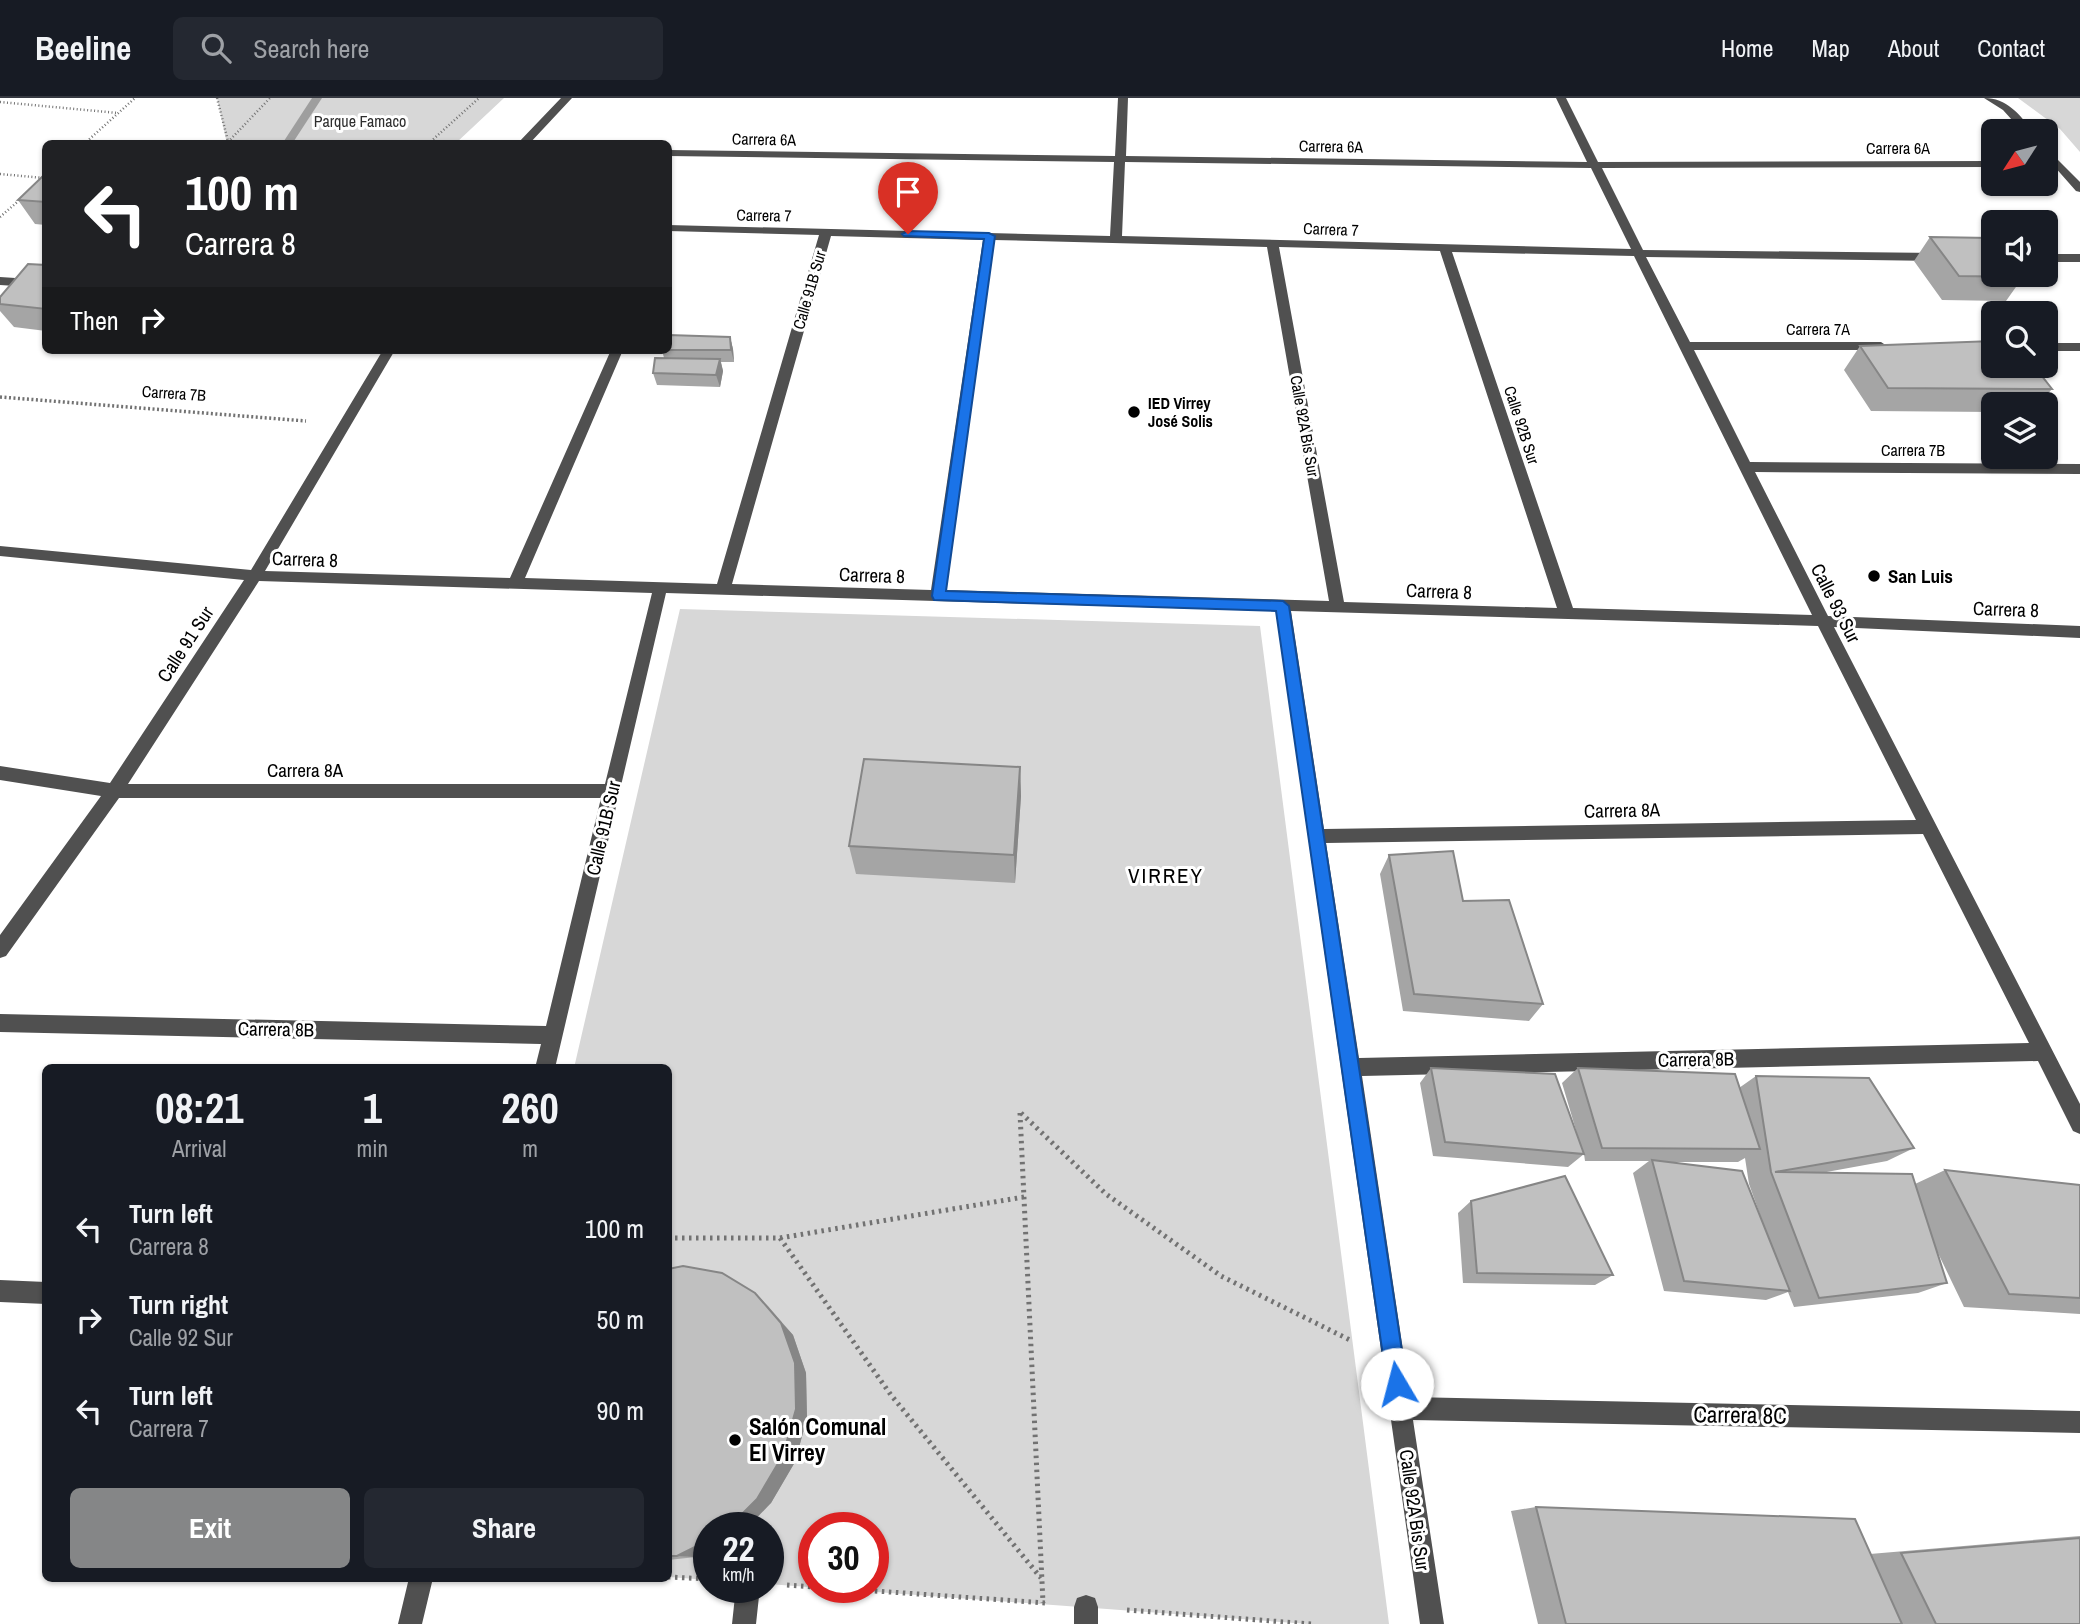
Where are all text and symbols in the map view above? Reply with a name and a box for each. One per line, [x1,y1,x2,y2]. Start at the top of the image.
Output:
search box [173,17,663,80]
text: Beeline [35,26,131,70]
icon: search [197,29,235,67]
text: Search here [253,31,369,66]
text: Home [1721,32,1773,64]
text: Map [1811,32,1850,64]
text: About [1888,32,1939,64]
text: Contact [1977,32,2045,64]
park label: Parque Famaco [314,110,406,132]
north arrow [1981,119,2058,196]
map controls [1981,119,2058,469]
street label: Carrera 6A [732,127,797,151]
street label: Carrera 6A [1299,134,1364,158]
street label: Carrera 6A [1866,137,1930,159]
text: 100 m [185,159,299,225]
pin [878,162,938,234]
icon: left [70,168,161,259]
icon: arrive [889,173,927,211]
street label: Carrera 7 [736,204,792,226]
button: sound [1981,210,2058,287]
street label: Carrera 7 [1303,217,1359,241]
text: Carrera 8 [185,222,296,265]
street label: Calle 91B Sur [787,247,831,332]
icon: right [133,301,171,339]
button: search [1981,301,2058,378]
text: Then [70,303,119,338]
street label: Carrera 7A [1786,318,1850,340]
street label: Calle 92A Bis Sur [1285,373,1325,479]
street label: Carrera 7B [141,380,207,406]
street label: Calle 92B Sur [1499,383,1545,467]
place label: IED Virrey José Solis [1148,392,1213,432]
button: layers [1981,392,2058,469]
marker: IED Virrey José Solis [1126,404,1142,420]
street label: Carrera 7B [1881,439,1945,461]
street label: Carrera 8 [272,545,338,573]
street label: Calle 93 Sur [1805,559,1867,648]
street label: Carrera 8 [839,561,905,589]
place label: San Luis [1888,563,1953,589]
marker: San Luis [1866,568,1882,584]
street label: Carrera 8 [1406,577,1472,605]
street label: Carrera 8 [1973,595,2039,623]
street label: Calle 91 Sur [151,600,220,687]
street label: Carrera 8A [267,757,344,783]
street label: Calle 91B Sur [580,777,627,878]
street label: Carrera 8A [1584,796,1661,824]
district label: VIRREY [1128,861,1204,890]
street label: Carrera 8B [238,1015,314,1043]
street label: Carrera 8B [1658,1045,1734,1073]
text: 08:21 [155,1080,243,1136]
text: 1 [363,1080,382,1136]
text: 260 [501,1080,559,1136]
text: Arrival [172,1133,227,1164]
text: min [357,1133,388,1164]
text: m [522,1133,538,1164]
text: Turn left [129,1196,213,1231]
icon: left [70,1210,108,1248]
text: 100 m [585,1211,644,1246]
text: Carrera 8 [129,1231,209,1262]
text: Turn right [129,1287,228,1322]
icon: right [70,1301,108,1339]
text: 50 m [597,1302,644,1337]
text: Calle 92 Sur [129,1322,233,1353]
position arrow [1360,1347,1434,1421]
text: Turn left [129,1378,213,1413]
icon: left [70,1392,108,1430]
text: 90 m [597,1393,644,1428]
street label: Carrera 8C [1693,1398,1787,1431]
place label: Salón Comunal El Virrey [749,1411,886,1468]
text: Carrera 7 [129,1413,209,1444]
marker: Salón Comunal El Virrey [727,1432,743,1448]
street label: Calle 92A Bis Sur [1394,1448,1436,1573]
button: Exit [70,1488,350,1568]
button: Share [364,1488,644,1568]
speed limit sign: 30 [798,1512,889,1603]
text: 22 [723,1525,754,1572]
text: km/h [723,1562,755,1587]

